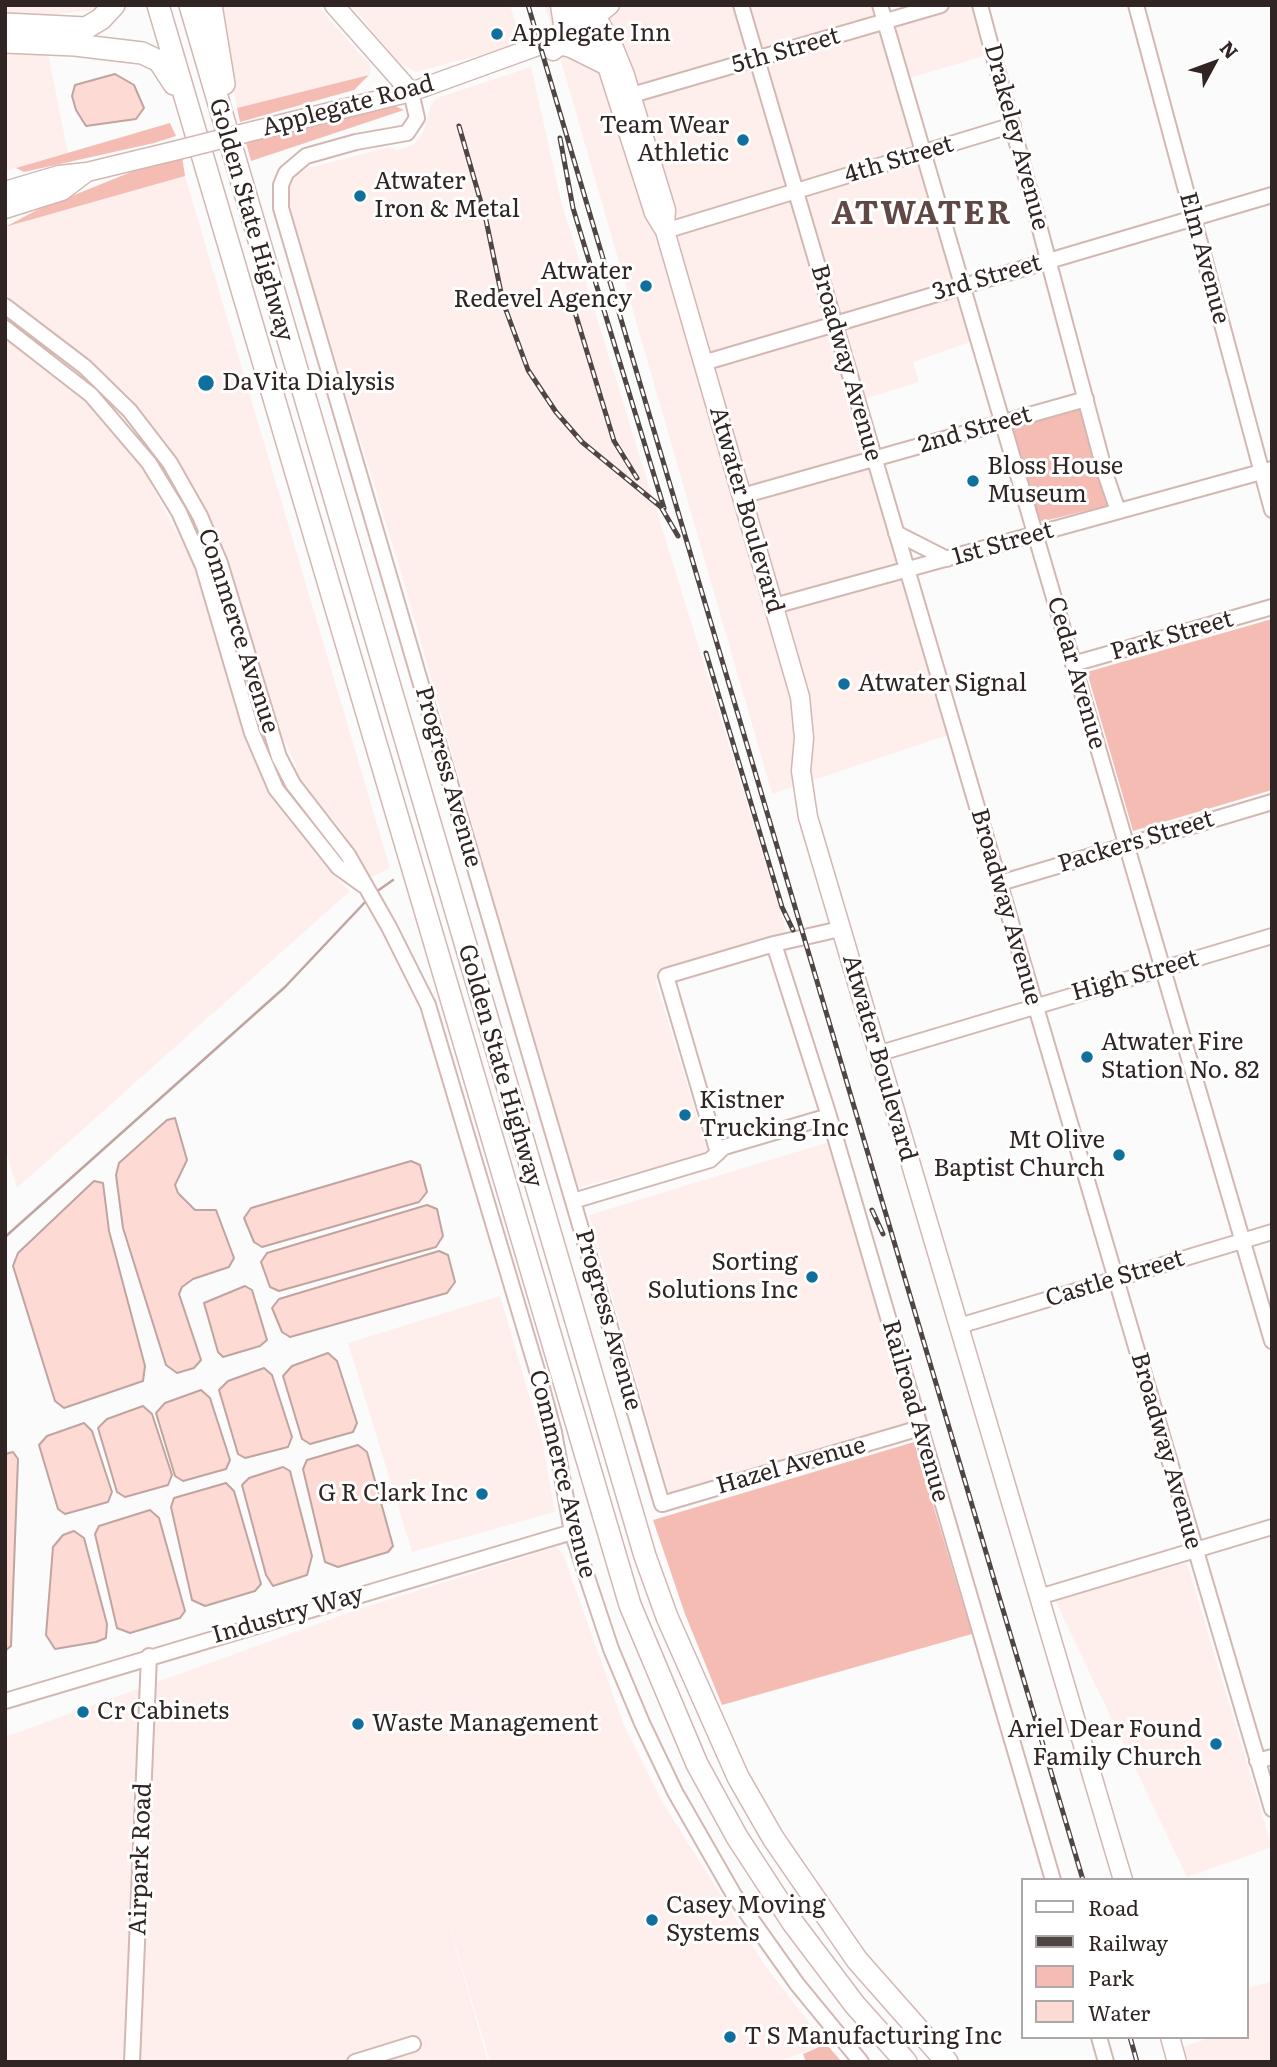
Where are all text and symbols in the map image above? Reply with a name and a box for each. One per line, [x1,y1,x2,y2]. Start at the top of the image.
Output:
place label: Applegate Inn [511,20,671,48]
street label: 5th Street [729,22,843,80]
marker: Applegate Inn [489,26,505,42]
north arrow [1179,28,1249,98]
text: N [1214,34,1246,64]
street label: Drakeley Avenue [977,41,1055,233]
street label: Applegate Road [259,69,437,143]
street label: Golden State Highway [202,95,300,345]
place label: Team Wear Athletic [599,112,729,168]
street label: 4th Street [841,130,957,190]
marker: Team Wear Athletic [735,132,751,148]
place label: Atwater Iron & Metal [374,168,520,224]
marker: Atwater Iron & Metal [352,188,368,204]
street label: Elm Avenue [1173,189,1235,327]
district label: ATWATER [832,196,1012,234]
street label: 3rd Street [929,249,1045,307]
place label: Atwater Redevel Agency [453,258,632,314]
street label: Broadway Avenue [804,261,888,465]
marker: Atwater Redevel Agency [638,278,654,294]
place label: DaVita Dialysis [222,369,395,397]
marker: DaVita Dialysis [196,373,216,393]
street label: 2nd Street [915,400,1035,460]
street label: Atwater Boulevard [703,403,789,617]
place label: Bloss House Museum [987,453,1123,509]
marker: Bloss House Museum [965,473,981,489]
street label: 1st Street [949,516,1057,572]
street label: Commerce Avenue [191,525,285,737]
street label: Cedar Avenue [1041,594,1111,752]
street label: Park Street [1107,605,1237,667]
place label: Atwater Signal [858,670,1027,698]
marker: Atwater Signal [836,676,852,692]
street label: Progress Avenue [408,683,488,871]
street label: Broadway Avenue [964,805,1048,1009]
street label: Packers Street [1055,805,1217,879]
street label: Golden State Highway [451,941,549,1191]
street label: High Street [1068,944,1202,1008]
street label: Atwater Boulevard [836,951,922,1165]
place label: Atwater Fire Station No. 82 [1101,1029,1259,1085]
marker: Atwater Fire Station No. 82 [1079,1049,1095,1065]
place label: Kistner Trucking Inc [699,1087,849,1143]
marker: Kistner Trucking Inc [677,1107,693,1123]
place label: Mt Olive Baptist Church [933,1127,1105,1183]
marker: Mt Olive Baptist Church [1111,1147,1127,1163]
street label: Progress Avenue [568,1226,648,1414]
street label: Castle Street [1042,1244,1188,1314]
place label: Sorting Solutions Inc [647,1249,798,1305]
marker: Sorting Solutions Inc [804,1269,820,1285]
street label: Railroad Avenue [875,1317,955,1505]
street label: Broadway Avenue [1124,1349,1208,1553]
street label: Commerce Avenue [522,1367,602,1581]
street label: Hazel Avenue [713,1431,869,1501]
place label: G R Clark Inc [318,1480,468,1508]
marker: G R Clark Inc [474,1486,490,1502]
street label: Industry Way [209,1580,367,1650]
place label: Cr Cabinets [97,1698,229,1726]
marker: Cr Cabinets [75,1704,91,1720]
place label: Waste Management [372,1710,598,1738]
marker: Waste Management [350,1716,366,1732]
place label: Ariel Dear Found Family Church [1008,1716,1202,1772]
marker: Ariel Dear Found Family Church [1208,1736,1224,1752]
street label: Airpark Road [124,1782,158,1936]
legend [1021,1878,1249,2039]
text: Road [1088,1891,1139,1922]
place label: Casey Moving Systems [666,1892,826,1948]
marker: Casey Moving Systems [644,1912,660,1928]
text: Railway [1088,1926,1168,1957]
text: Park [1088,1961,1134,1992]
text: Water [1088,1996,1150,2027]
place label: T S Manufacturing Inc [744,2023,1002,2051]
marker: T S Manufacturing Inc [722,2029,738,2045]

